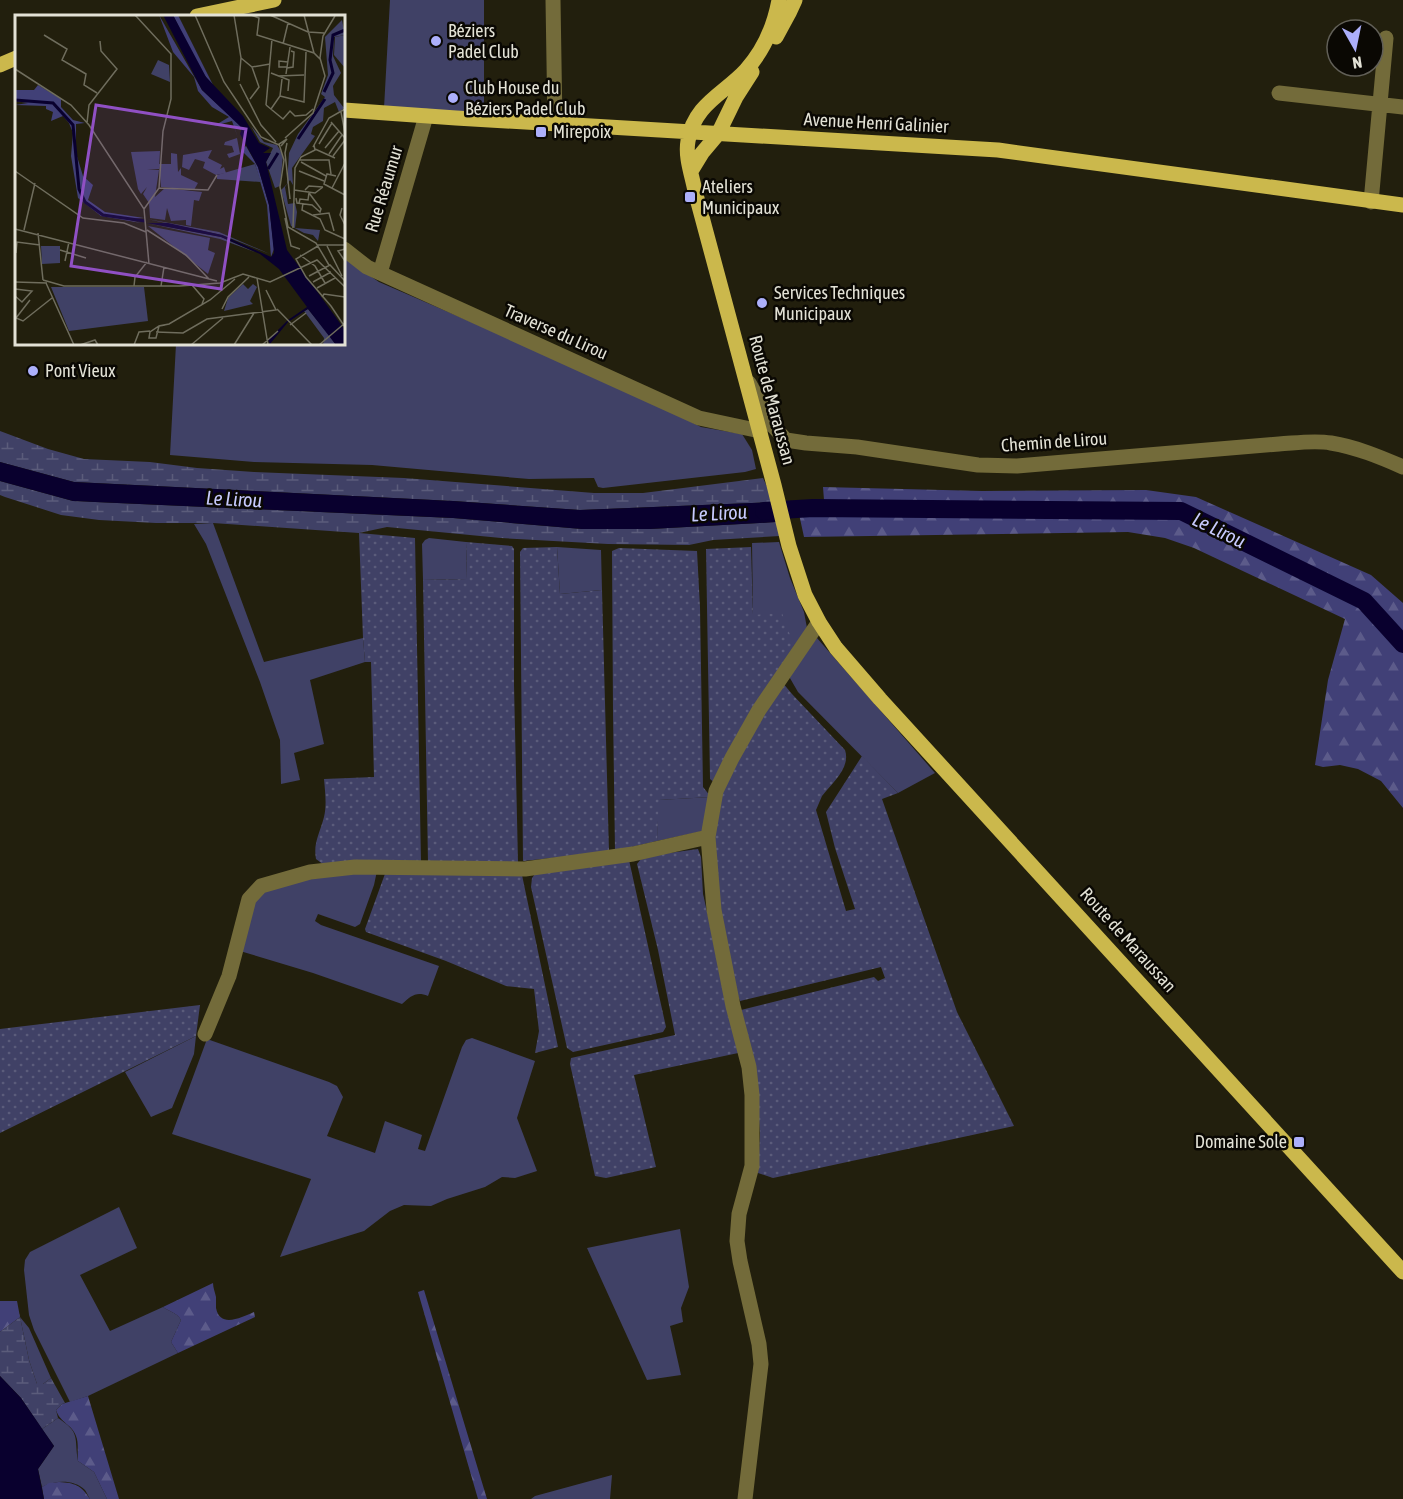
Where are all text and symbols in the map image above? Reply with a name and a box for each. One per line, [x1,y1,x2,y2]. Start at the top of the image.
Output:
inset map [15,15,345,345]
north arrow [1325,18,1385,78]
place label: Béziers Padel Club [448,20,519,62]
marker: Béziers Padel Club [429,34,443,48]
text: N [1351,53,1363,72]
place label: Club House du Béziers Padel Club [465,77,586,119]
marker: Club House du Béziers Padel Club [446,91,460,105]
street label: Avenue Henri Galinier [803,108,950,137]
place label: Mirepoix [553,121,611,142]
marker: Mirepoix [534,125,548,139]
street label: Rue Réaumur [360,142,407,235]
place label: Ateliers Municipaux [702,176,779,218]
marker: Ateliers Municipaux [683,190,697,204]
place label: Services Techniques Municipaux [774,282,905,324]
marker: Services Techniques Municipaux [755,296,769,310]
street label: Traverse du Lirou [501,299,611,364]
street label: Route de Maraussan [745,333,800,467]
place label: Pont Vieux [45,360,116,381]
marker: Pont Vieux [26,364,40,378]
street label: Chemin de Lirou [1000,427,1108,456]
water label: Le Lirou [205,486,263,511]
water label: Le Lirou [690,500,748,525]
water label: Le Lirou [1189,507,1250,552]
street label: Route de Maraussan [1076,883,1181,996]
place label: Domaine Sole [1195,1131,1287,1152]
marker: Domaine Sole [1292,1135,1306,1149]

